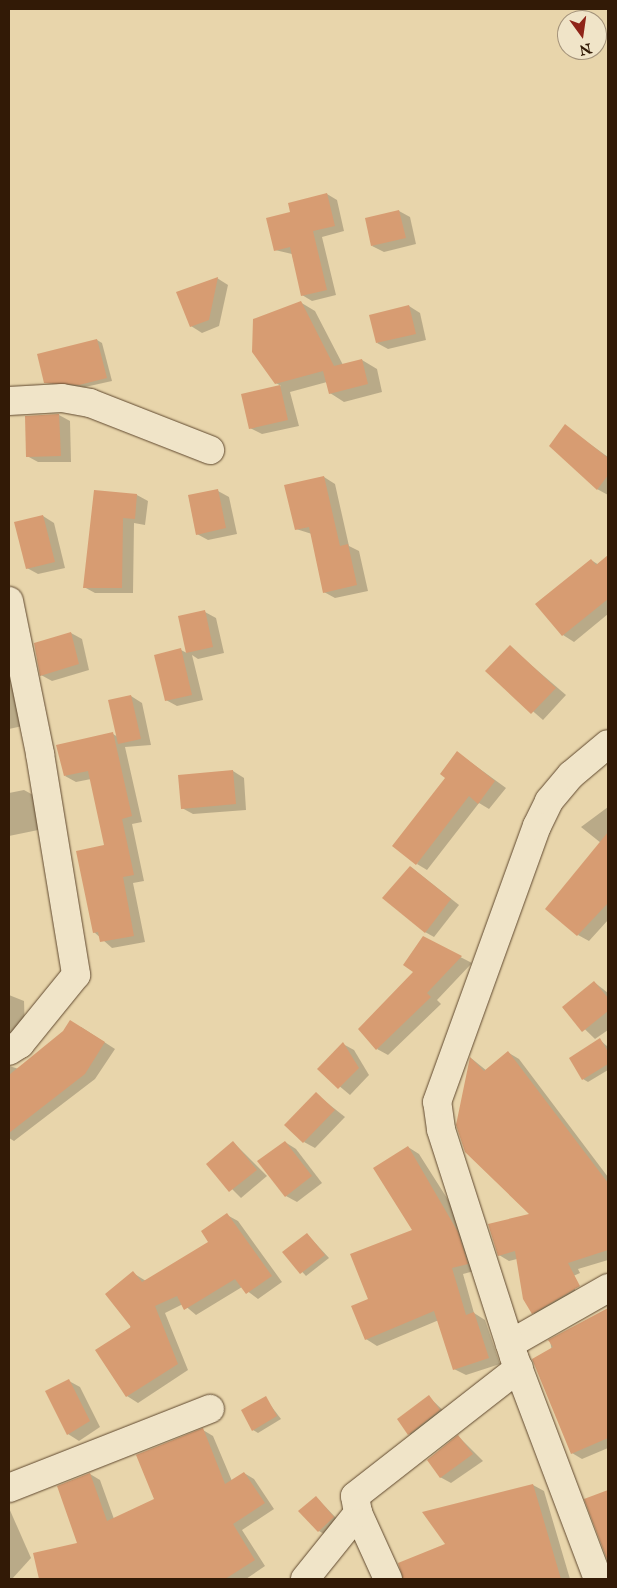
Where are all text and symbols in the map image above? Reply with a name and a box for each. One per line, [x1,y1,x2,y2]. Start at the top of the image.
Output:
north arrow [557,10,607,60]
text: N [577,38,593,59]

